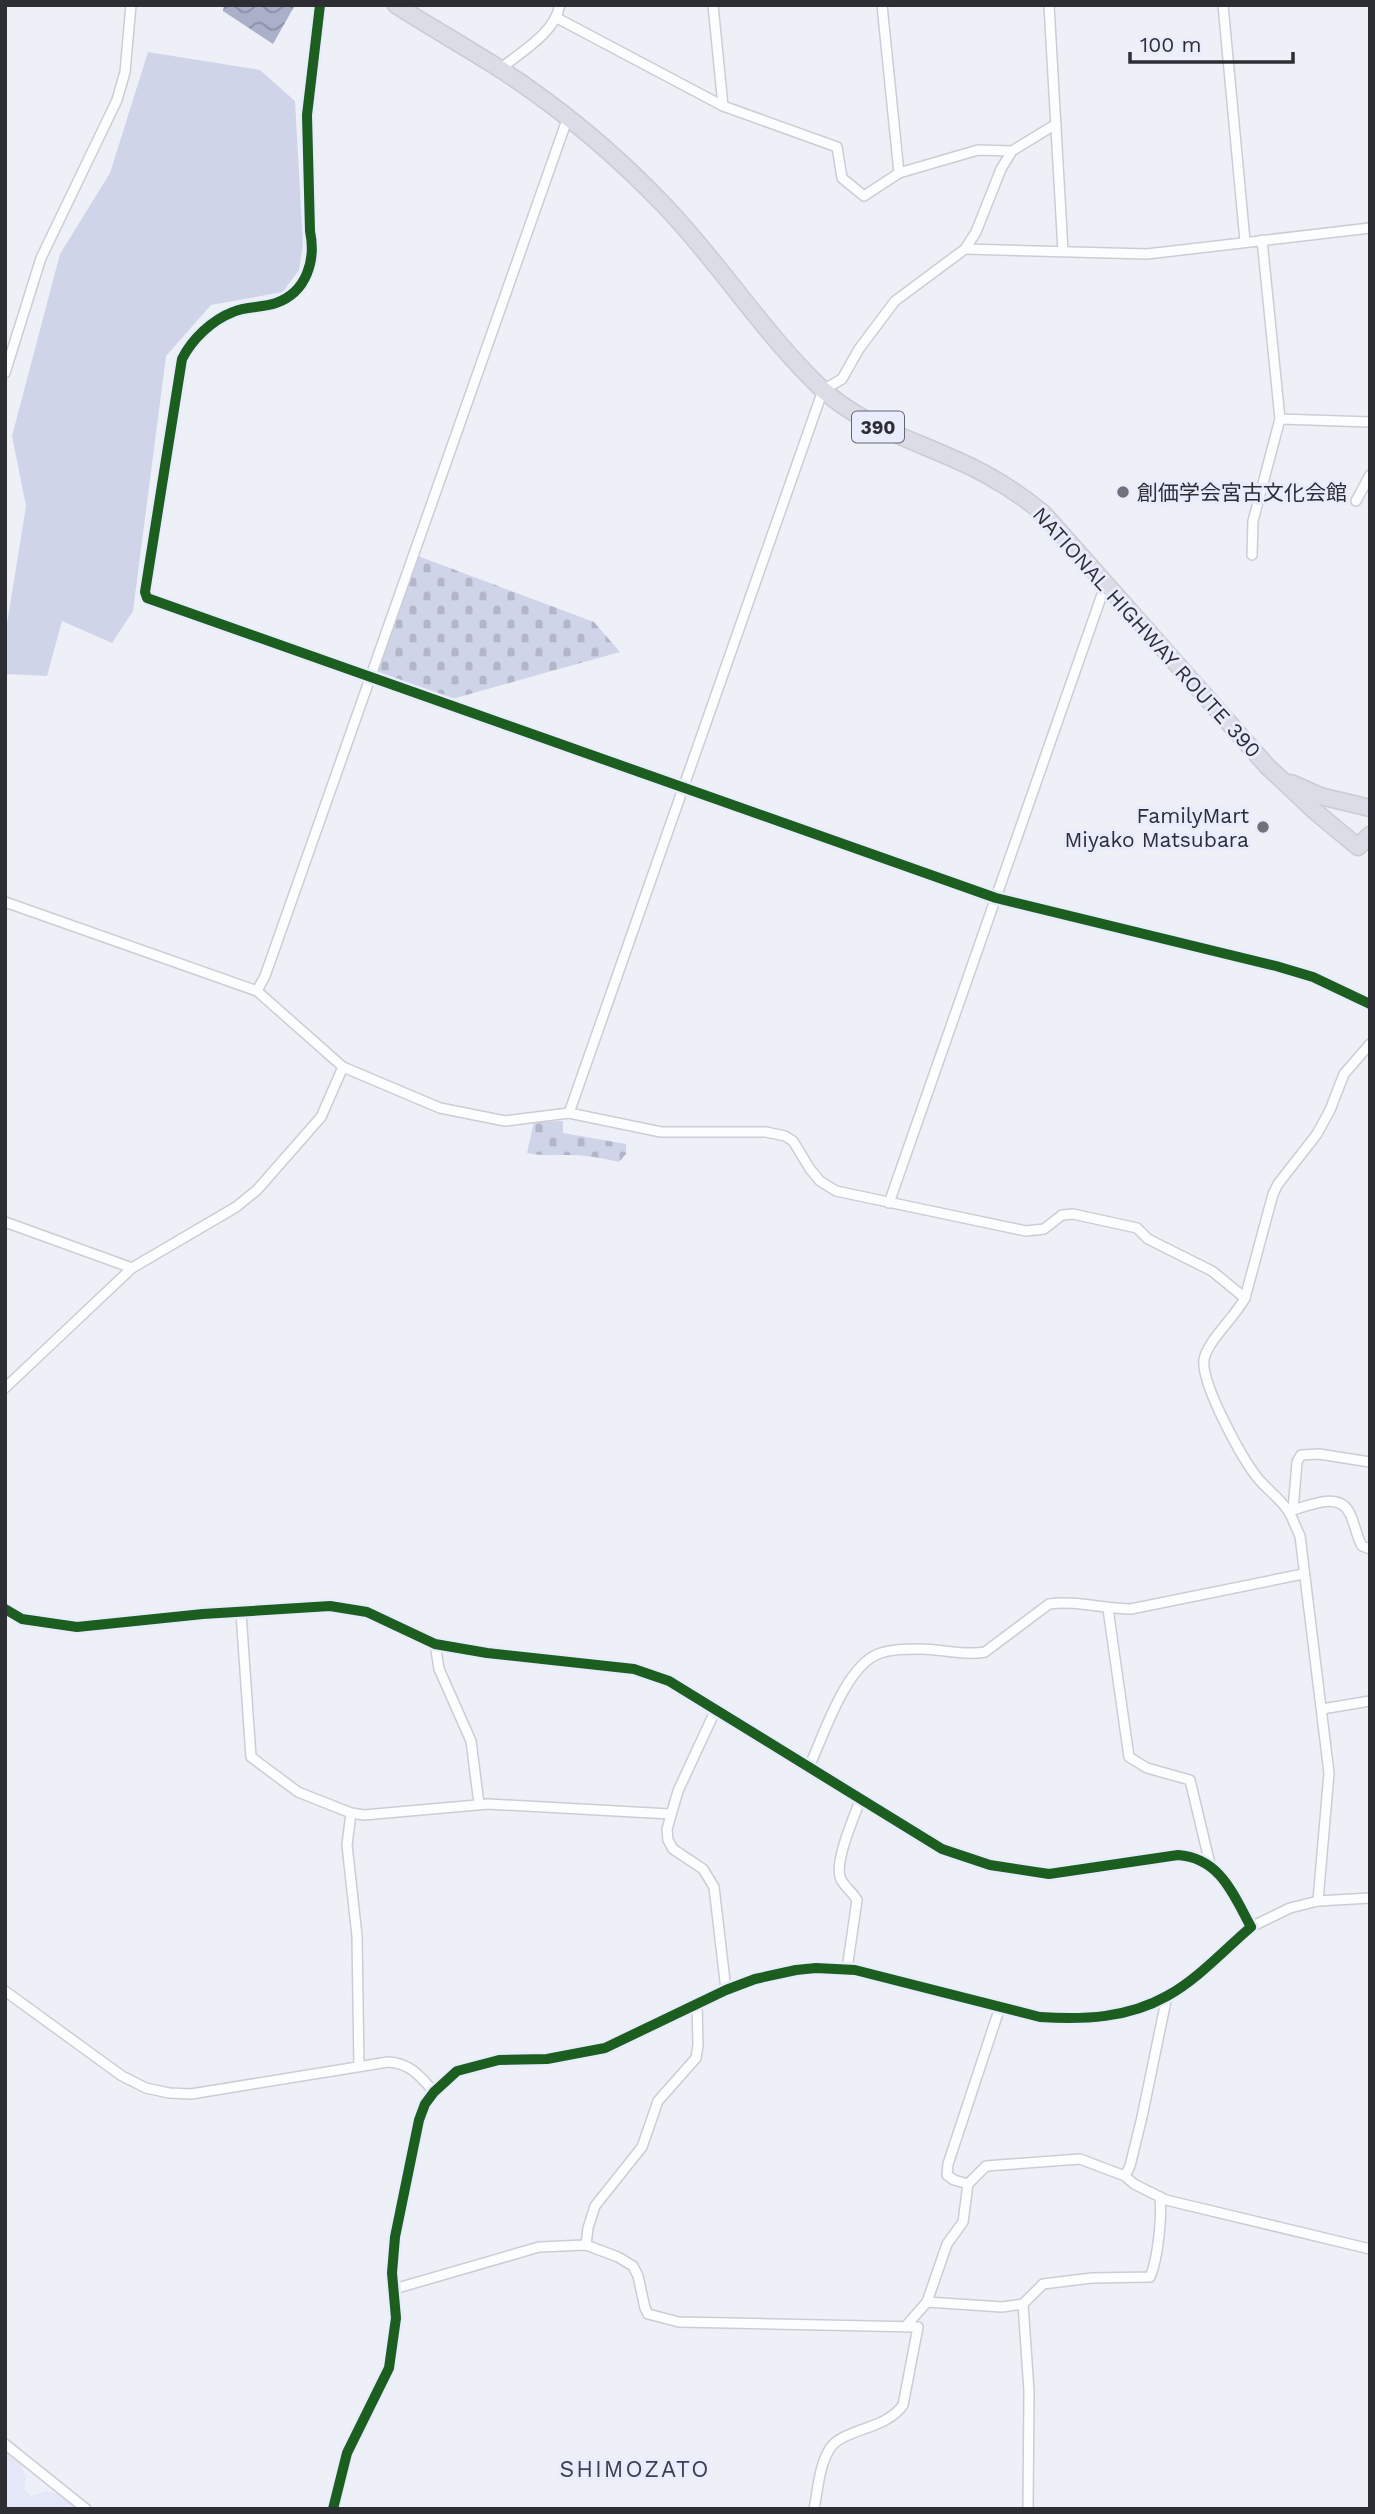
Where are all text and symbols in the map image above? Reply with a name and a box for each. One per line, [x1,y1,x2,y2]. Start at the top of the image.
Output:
scale bar [1130,21,1293,65]
text: 100 m [1140,32,1202,57]
road number: 390 [852,412,904,442]
place label: 創価学会宮古文化会館 [1137,480,1347,505]
marker: 創価学会宮古文化会館 [1115,484,1131,500]
street label: NATIONAL HIGHWAY ROUTE 390 [1028,501,1266,763]
place label: FamilyMart Miyako Matsubara [1064,803,1249,852]
marker: FamilyMart Miyako Matsubara [1255,819,1271,835]
district label: SHIMOZATO [559,2456,711,2483]

